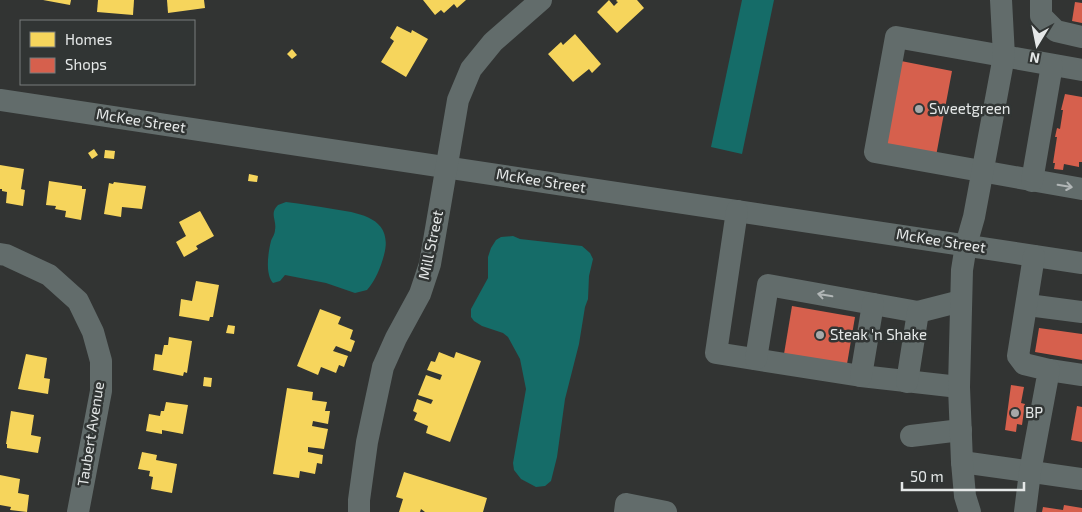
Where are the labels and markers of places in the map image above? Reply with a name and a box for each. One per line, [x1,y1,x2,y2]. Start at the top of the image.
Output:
place label: Sweetgreen [929,99,1011,117]
marker: Sweetgreen [913,103,925,115]
place label: Steak 'n Shake [830,325,927,343]
marker: Steak 'n Shake [814,329,826,341]
place label: BP [1025,403,1043,421]
marker: BP [1009,407,1021,419]

